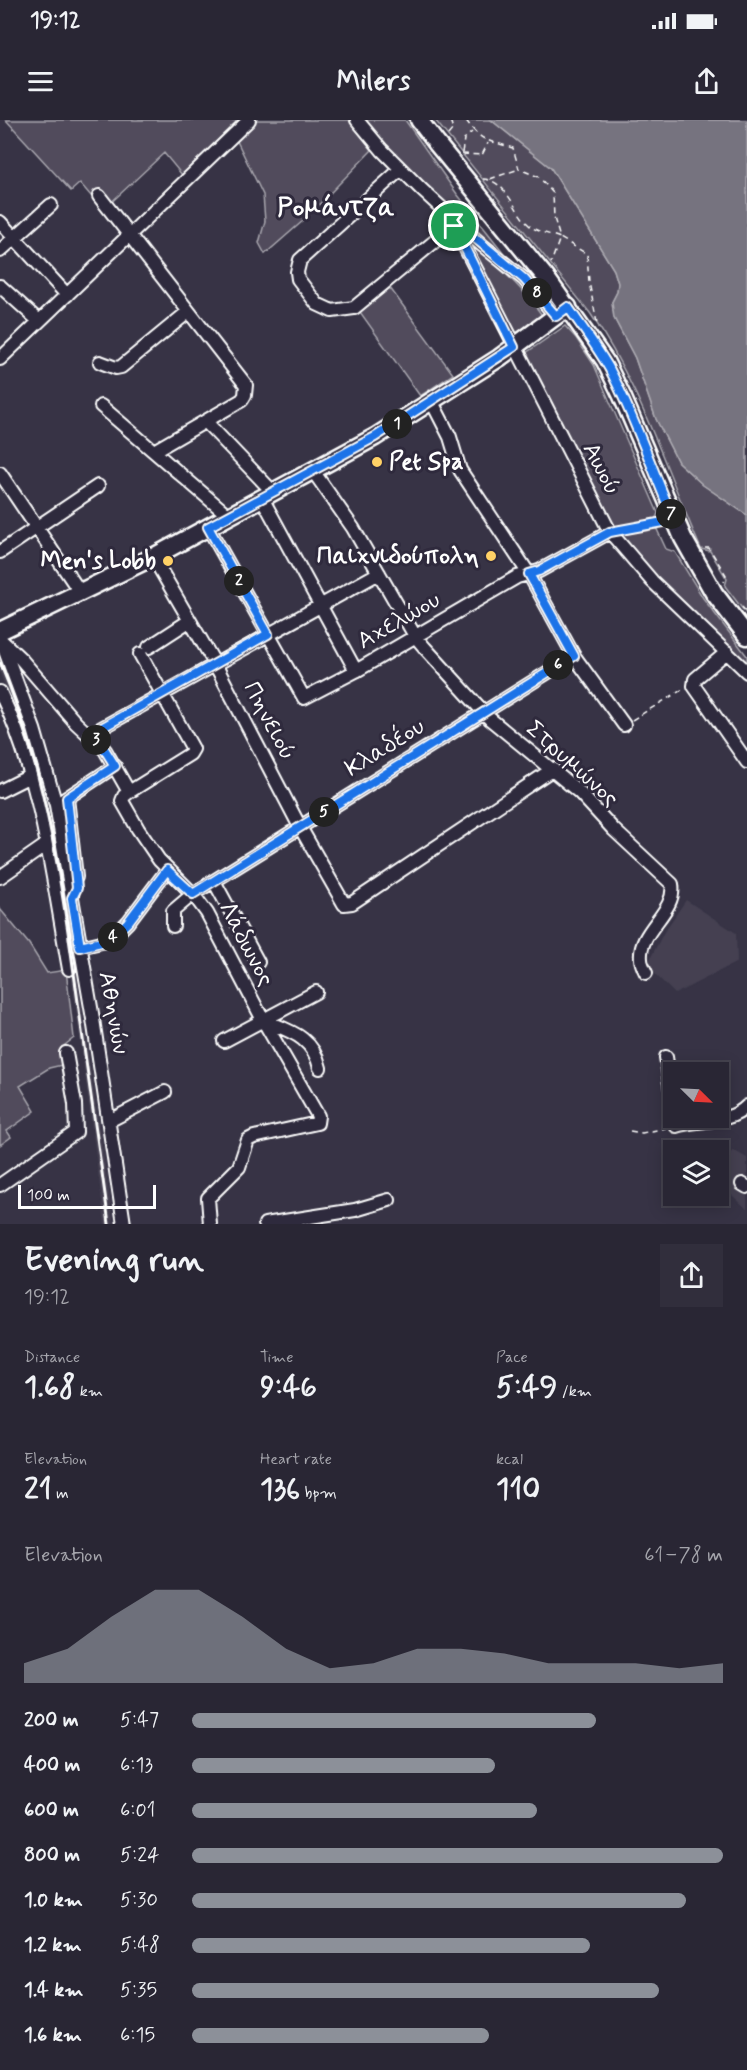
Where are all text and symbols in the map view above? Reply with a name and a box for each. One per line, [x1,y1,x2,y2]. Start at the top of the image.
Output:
text: 19:12 [30,7,80,35]
text: Milers [337,64,410,99]
icon: menu [24,65,57,98]
icon: share [690,65,723,98]
district label: Ρομάντζα [277,191,395,225]
pin [428,200,479,251]
icon: arrive [437,209,470,242]
pin: 8 [522,278,552,308]
text: 8 [532,282,542,303]
pin: 1 [382,409,412,439]
text: 1 [393,413,401,434]
street label: Αωού [575,438,627,500]
place label: Pet Spa [389,447,463,478]
marker: Pet Spa [370,455,384,469]
pin: 7 [656,499,686,529]
text: 7 [666,503,676,524]
place label: Παιχνιδούπολη [317,541,479,572]
place label: Men's Lobb [40,546,156,577]
marker: Παιχνιδούπολη [484,549,498,563]
marker: Men's Lobb [161,554,175,568]
pin: 2 [224,566,254,596]
text: 2 [235,570,243,591]
street label: Αχελώου [352,585,446,657]
pin: 6 [543,650,573,680]
text: 6 [554,654,562,675]
street label: Πηνειού [235,676,303,766]
street label: Κλαδέου [339,711,431,785]
street label: Στρυμώνος [519,714,625,814]
pin: 3 [81,725,111,755]
text: 3 [92,729,100,750]
pin: 5 [309,797,339,827]
text: 5 [319,801,329,822]
street label: Λάδωνος [211,896,281,992]
pin: 4 [98,922,128,952]
text: 4 [108,926,118,947]
street label: Αθηνών [90,969,136,1057]
north arrow [663,1062,729,1128]
map controls [663,1062,729,1206]
button: layers [663,1140,729,1206]
scale bar [18,1182,156,1210]
text: 100 m [27,1185,70,1206]
text: Evening run [24,1239,204,1283]
button: share [660,1244,723,1307]
text: 19:12 [24,1284,70,1311]
text: Distance [24,1347,80,1368]
text: Time [260,1347,294,1368]
text: Pace [496,1347,528,1368]
text: 1.68 [24,1368,75,1407]
text: 9:46 [260,1368,317,1407]
text: 5:49 [496,1368,557,1407]
text: km [75,1381,103,1402]
text: /km [557,1381,592,1402]
text: Elevation [24,1449,87,1470]
text: Heart rate [260,1449,332,1470]
text: kcal [496,1449,523,1470]
text: 21 [24,1470,52,1509]
text: 136 [260,1470,300,1509]
text: 110 [496,1470,540,1509]
text: m [52,1483,69,1504]
text: bpm [300,1483,337,1504]
text: Elevation [24,1542,103,1569]
text: 61–78 m [644,1542,723,1569]
text: 200 m [24,1707,79,1734]
text: 5:47 [120,1707,159,1734]
text: 400 m [24,1752,80,1779]
text: 6:13 [120,1752,153,1779]
text: 600 m [24,1797,79,1824]
text: 6:01 [120,1797,155,1824]
text: 800 m [24,1842,80,1869]
text: 5:24 [120,1842,159,1869]
text: 1.0 km [24,1887,83,1914]
text: 5:30 [120,1887,158,1914]
text: 1.2 km [24,1932,81,1959]
text: 5:48 [120,1932,160,1959]
text: 1.4 km [24,1977,83,2004]
text: 5:35 [120,1977,157,2004]
text: 1.6 km [24,2022,82,2049]
text: 6:15 [120,2022,155,2049]

